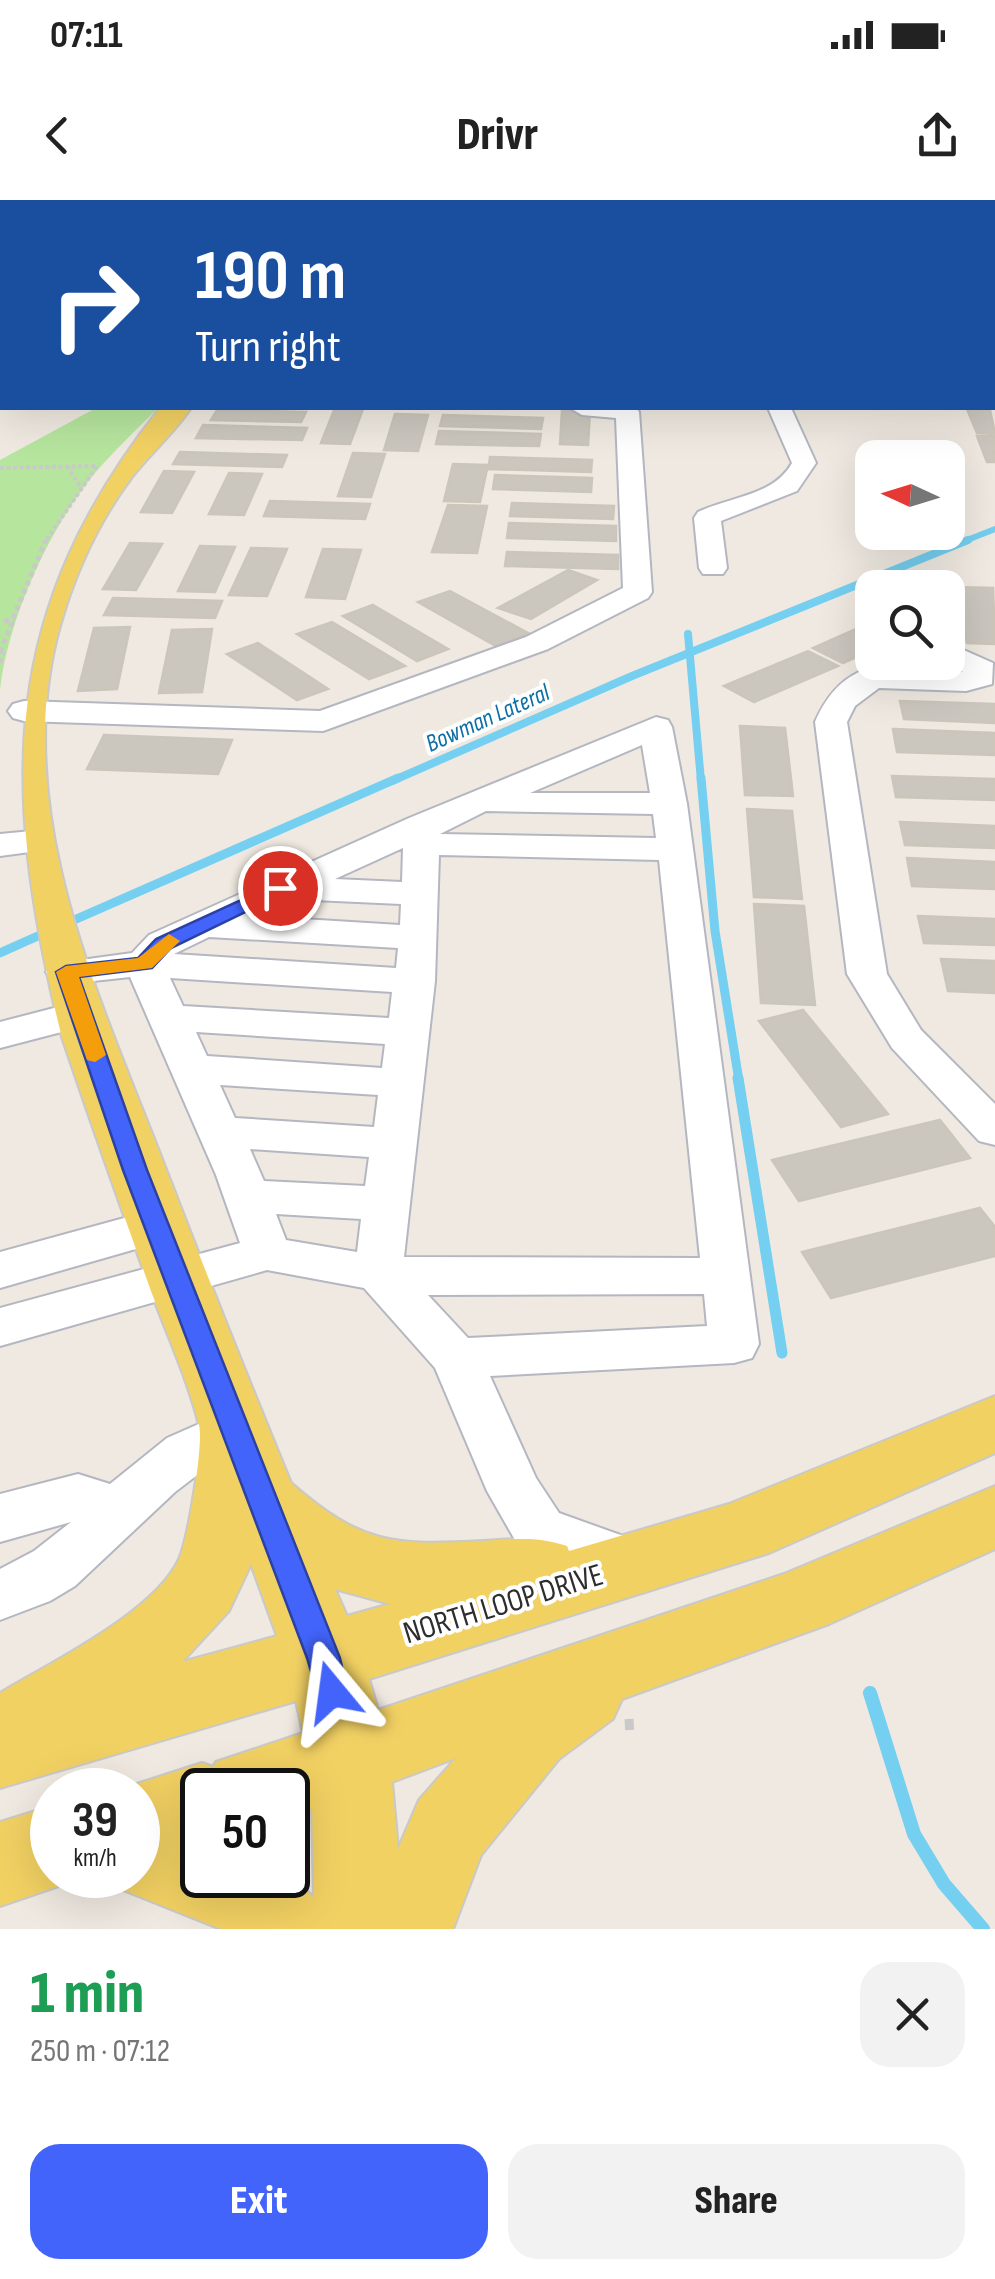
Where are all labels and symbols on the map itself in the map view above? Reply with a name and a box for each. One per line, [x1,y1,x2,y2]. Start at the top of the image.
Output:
north arrow [855,440,965,550]
water label: Bowman Lateral [421,677,556,759]
pin [238,846,323,931]
street label: NORTH LOOP DRIVE [399,1556,608,1653]
position arrow [280,1640,384,1744]
speed limit sign: 50 [180,1768,310,1898]

